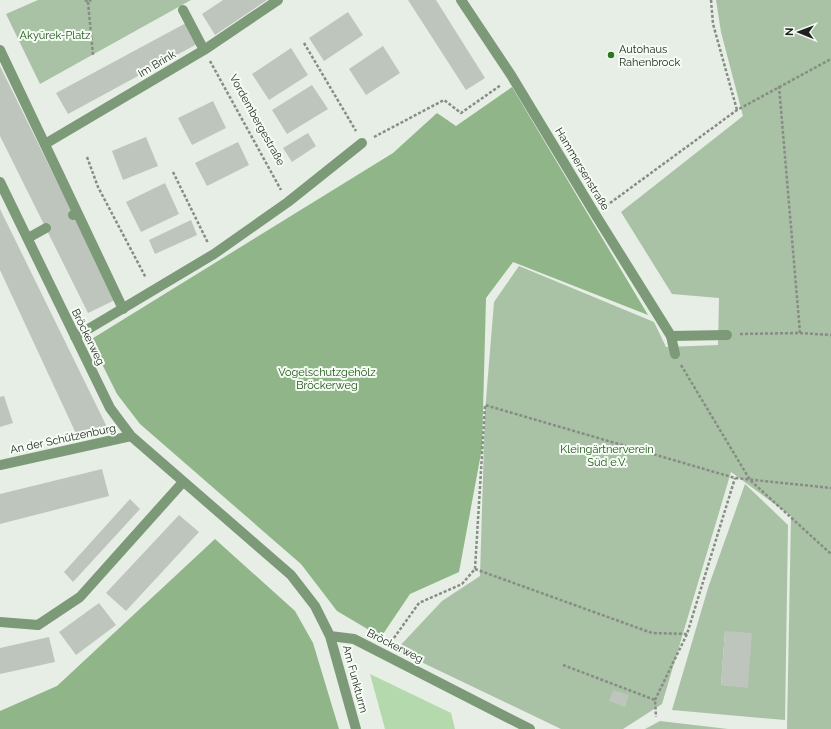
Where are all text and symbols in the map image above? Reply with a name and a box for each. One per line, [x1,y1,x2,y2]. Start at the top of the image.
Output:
north arrow [779,12,819,52]
text: N [783,28,796,36]
park label: Akyürek-Platz [20,29,91,42]
place label: Autohaus Rahenbrock [619,43,680,69]
street label: Im Brink [136,48,178,80]
marker: Autohaus Rahenbrock [606,50,616,60]
street label: Vordembergestraße [227,72,288,168]
street label: Hammersenstraße [552,125,612,213]
street label: Bröckerweg [69,307,107,367]
park label: Vogelschutzgehölz Bröckerweg [278,366,376,392]
street label: An der Schützenburg [9,421,117,457]
park label: Kleingärtnerverein Süd e.V. [560,443,654,469]
street label: Bröckerweg [365,626,425,666]
street label: Am Funkturm [340,644,370,714]

